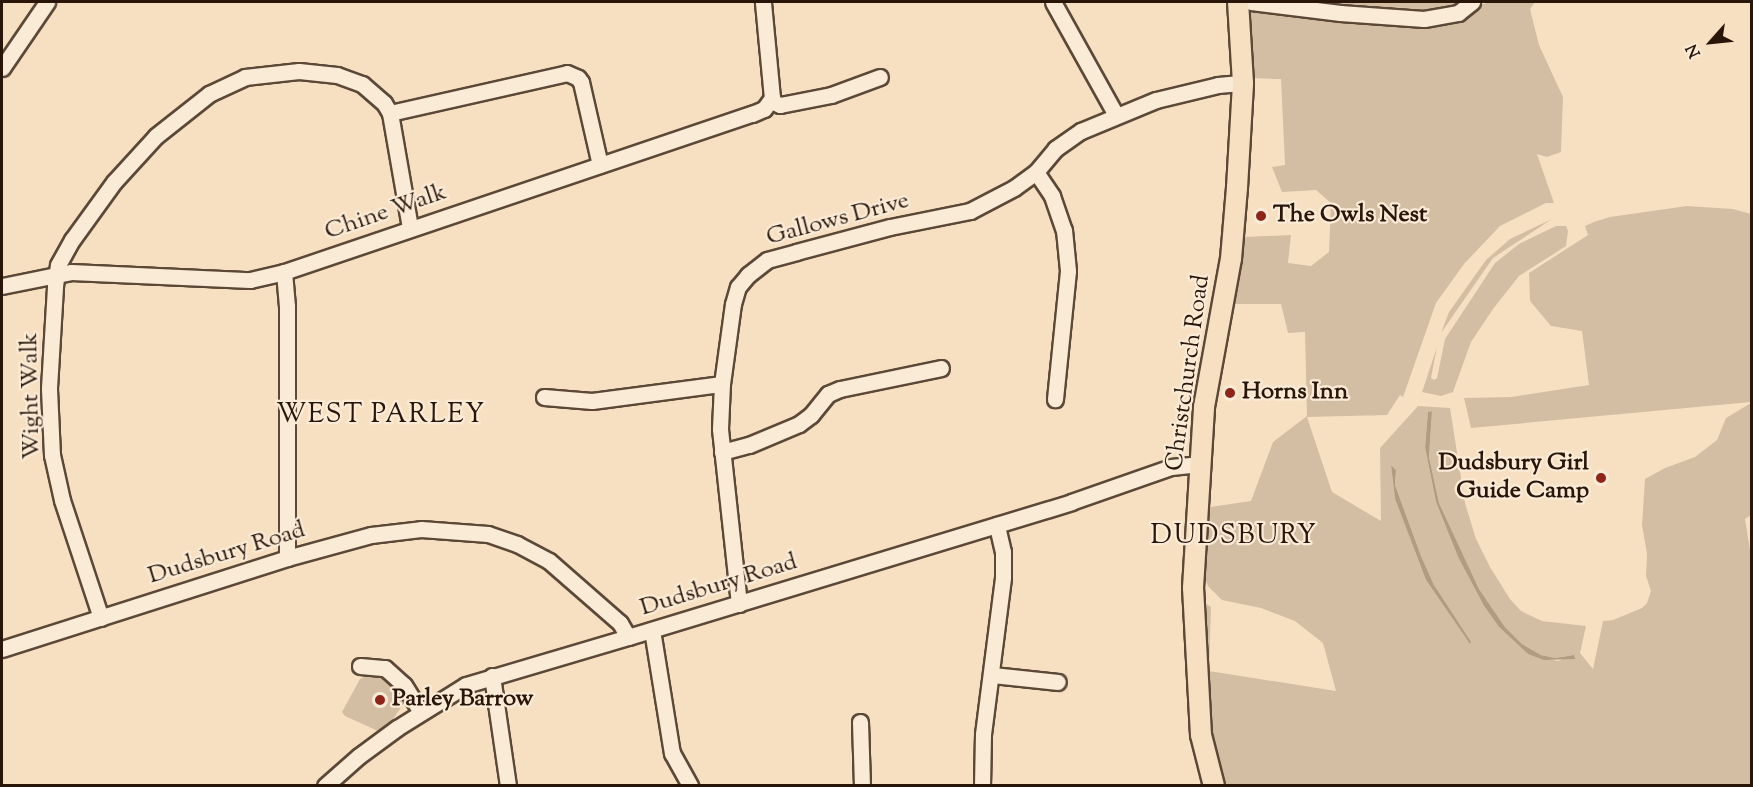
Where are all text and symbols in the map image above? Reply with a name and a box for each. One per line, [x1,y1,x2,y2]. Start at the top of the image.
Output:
north arrow [1681,12,1741,72]
text: N [1681,39,1708,61]
street label: Chine Walk [321,179,451,247]
street label: Gallows Drive [764,187,912,253]
place label: The Owls Nest [1273,202,1427,230]
marker: The Owls Nest [1254,209,1268,223]
street label: Christchurch Road [1161,273,1217,473]
street label: Wight Walk [16,332,48,460]
place label: Horns Inn [1242,379,1348,407]
marker: Horns Inn [1223,386,1237,400]
district label: WEST PARLEY [276,400,486,432]
place label: Dudsbury Girl Guide Camp [1438,450,1589,506]
marker: Dudsbury Girl Guide Camp [1594,471,1608,485]
street label: Dudsbury Road [145,516,309,592]
district label: DUDSBURY [1151,521,1317,553]
street label: Dudsbury Road [637,548,801,624]
place label: Parley Barrow [392,686,533,714]
marker: Parley Barrow [373,693,387,707]

